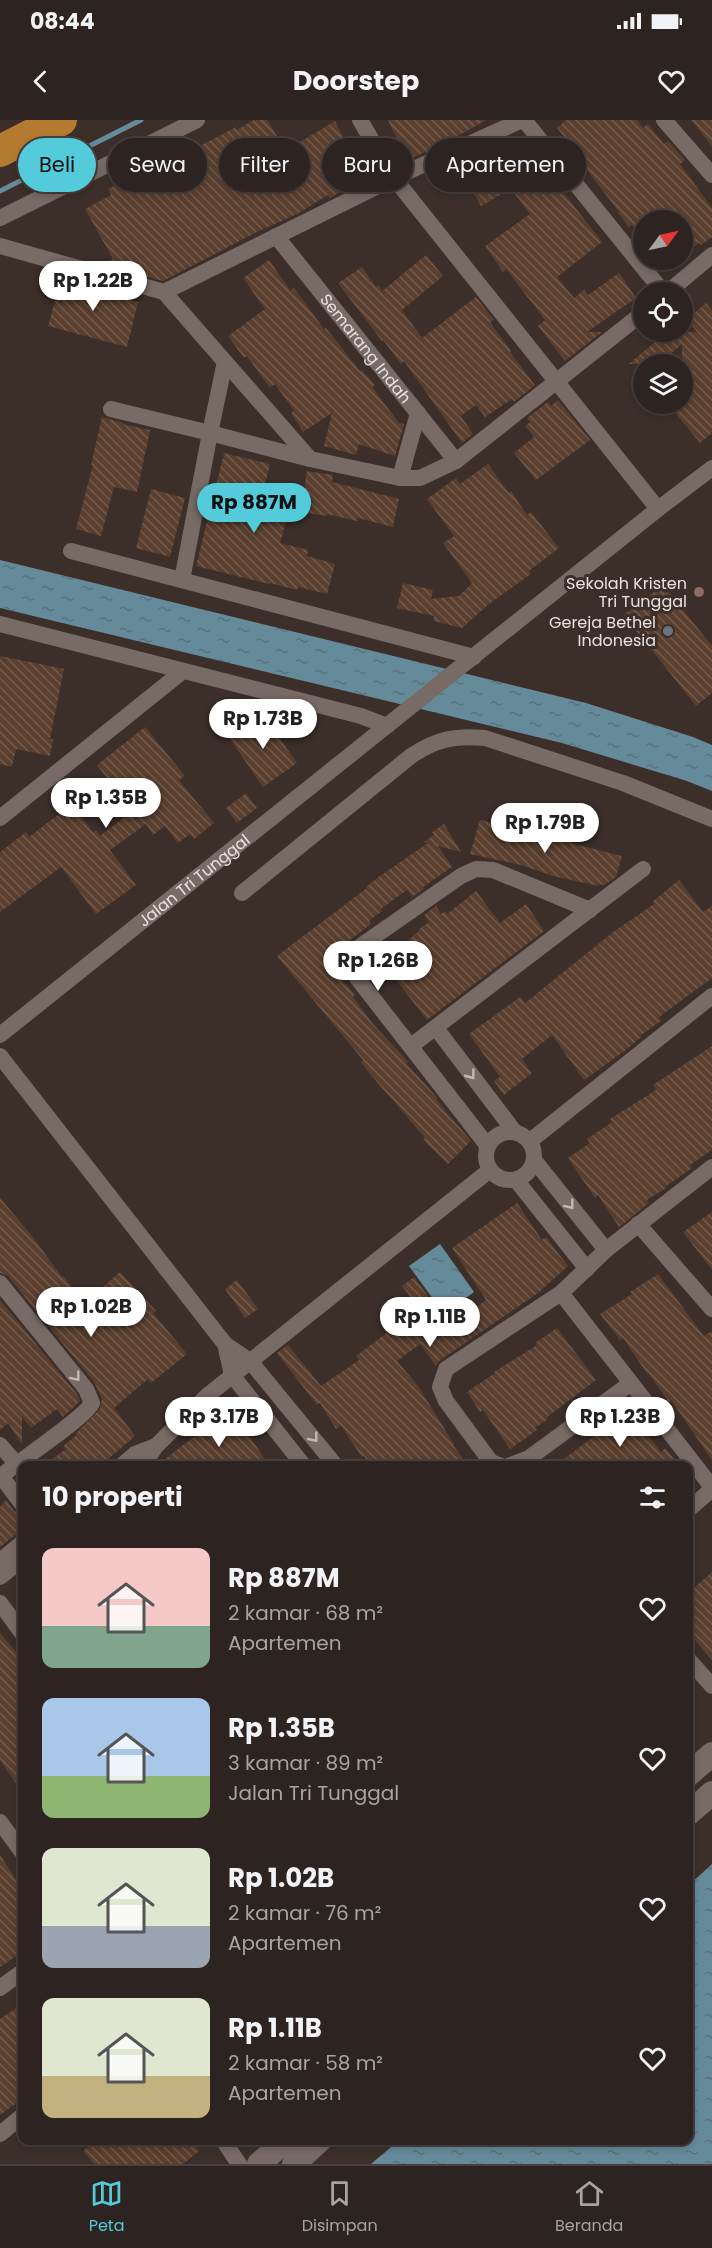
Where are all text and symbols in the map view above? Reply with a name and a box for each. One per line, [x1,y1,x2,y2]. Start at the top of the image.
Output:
text: 08:44 [30,6,95,37]
text: Doorstep [293,62,419,99]
icon: back [24,65,57,98]
icon: heart [655,65,688,98]
chip: Beli [18,138,96,192]
chip: Sewa [108,138,207,192]
chip: Filter [219,138,310,192]
chip: Baru [322,138,413,192]
chip: Apartemen [425,138,586,192]
north arrow [633,210,693,270]
map controls [633,210,693,414]
pin: Rp 1.22B [31,261,155,312]
text: Rp 1.22B [53,266,133,294]
button: locate [633,282,693,342]
street label: Semarang Indah [314,289,417,409]
button: layers [633,354,693,414]
pin: Rp 887M [199,483,309,534]
text: Rp 887M [211,488,297,516]
place label: Sekolah Kristen Tri Tunggal [566,572,687,613]
marker: Sekolah Kristen Tri Tunggal [692,585,706,599]
place label: Gereja Bethel Indonesia [549,611,656,652]
marker: Gereja Bethel Indonesia [661,624,675,638]
pin: Rp 1.73B [201,699,325,750]
text: Rp 1.73B [223,704,303,732]
pin: Rp 1.35B [44,778,168,829]
text: Rp 1.35B [65,783,147,811]
pin: Rp 1.79B [483,803,607,854]
text: Rp 1.79B [505,808,585,836]
street label: Jalan Tri Tunggal [133,829,255,932]
pin: Rp 1.26B [316,941,440,992]
text: Rp 1.26B [337,946,419,974]
one-way arrow [464,1069,475,1080]
one-way arrow [563,1198,574,1209]
pin: Rp 1.02B [29,1287,153,1338]
text: Rp 1.02B [50,1292,132,1320]
pin: Rp 1.11B [368,1297,492,1348]
text: Rp 1.11B [394,1302,466,1330]
one-way arrow [69,1370,80,1381]
pin: Rp 3.17B [157,1397,281,1448]
pin: Rp 1.23B [558,1397,682,1448]
text: Rp 3.17B [179,1402,259,1430]
text: Rp 1.23B [580,1402,660,1430]
one-way arrow [306,1431,317,1442]
text: 10 properti [42,1479,183,1515]
icon: filters [636,1481,669,1514]
text: Rp 887M [228,1560,340,1596]
icon: home [90,1572,162,1644]
icon: heart [636,1592,669,1625]
text: 2 kamar · 68 m² [228,1599,383,1627]
text: Apartemen [228,1629,341,1657]
text: Rp 1.35B [228,1710,335,1746]
icon: home [90,1722,162,1794]
icon: heart [636,1742,669,1775]
text: 3 kamar · 89 m² [228,1749,383,1777]
text: Jalan Tri Tunggal [228,1779,399,1807]
text: Rp 1.02B [228,1860,334,1896]
icon: home [90,1872,162,1944]
icon: heart [636,1892,669,1925]
text: 2 kamar · 76 m² [228,1899,381,1927]
text: Apartemen [228,1929,341,1957]
text: Rp 1.11B [228,2010,322,2046]
icon: home [90,2022,162,2094]
icon: heart [636,2042,669,2075]
text: 2 kamar · 58 m² [228,2049,383,2077]
text: Apartemen [228,2079,341,2107]
tab: Peta [89,2177,124,2238]
tab: Disimpan [302,2177,378,2238]
tab: Beranda [555,2177,623,2238]

